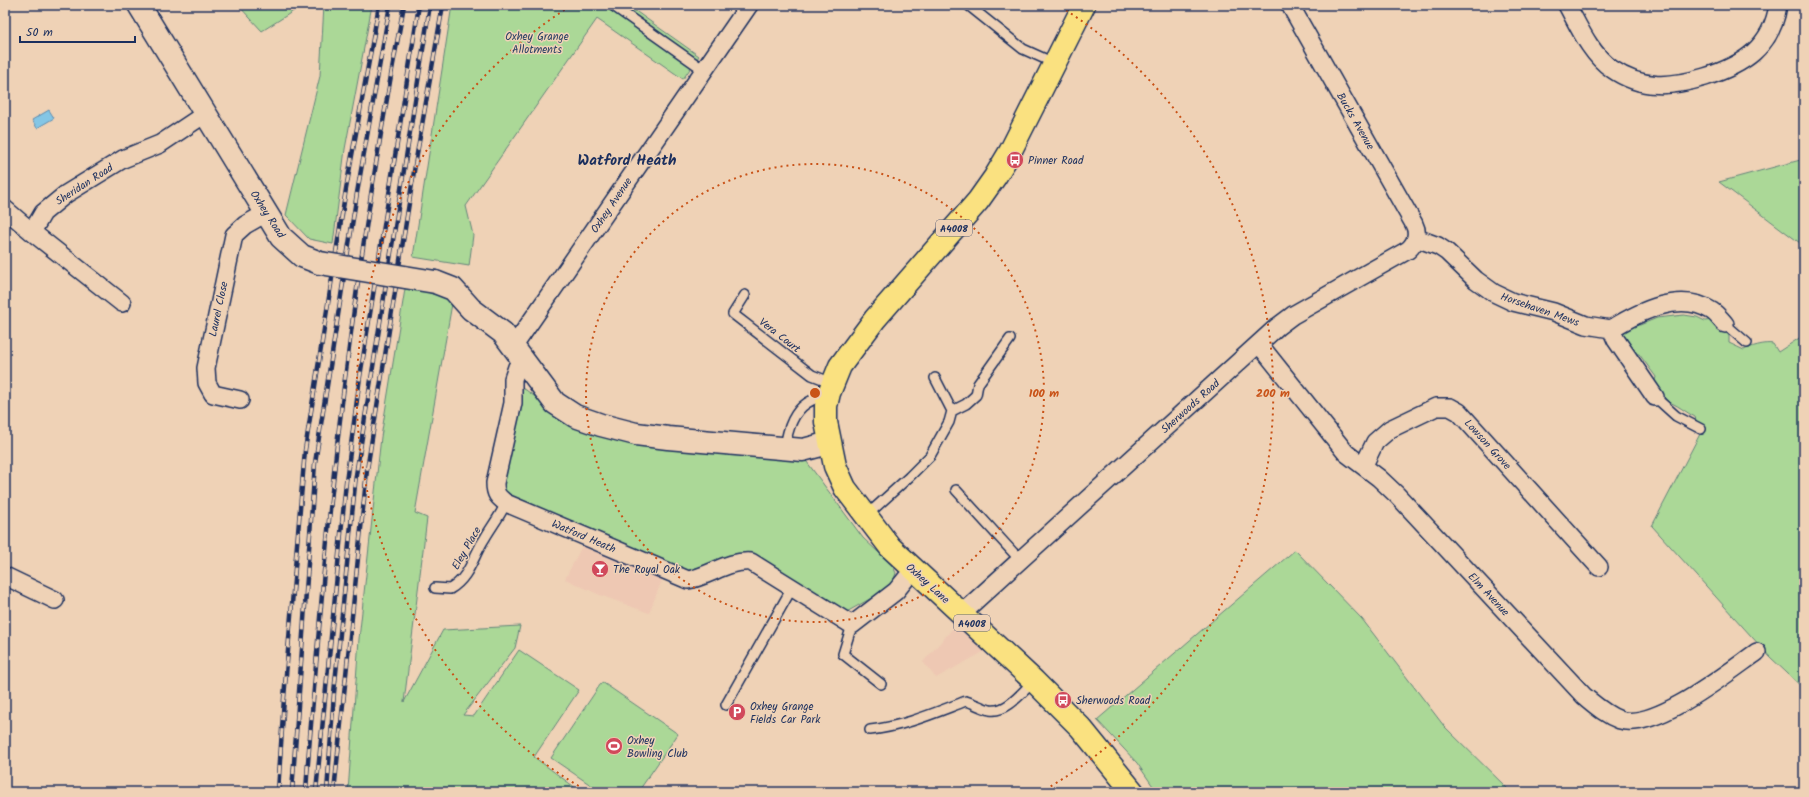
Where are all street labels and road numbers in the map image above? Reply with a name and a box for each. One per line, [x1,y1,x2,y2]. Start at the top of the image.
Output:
street label: Bucks Avenue [1331,89,1379,154]
street label: Sheridan Road [52,159,118,210]
street label: Oxhey Avenue [586,174,637,237]
street label: Oxhey Road [245,187,290,242]
road number: A4008 [936,220,972,236]
street label: Laurel Close [204,280,234,338]
street label: Horsehaven Mews [1498,288,1582,332]
street label: Vera Court [755,314,805,358]
street label: Sherwoods Road [1157,375,1225,438]
street label: Lowson Grove [1459,415,1515,474]
street label: Watford Heath [549,515,619,559]
street label: Eley Place [447,523,487,573]
street label: Oxhey Lane [901,559,953,608]
street label: Elm Avenue [1463,569,1514,621]
road number: A4008 [954,615,990,631]

